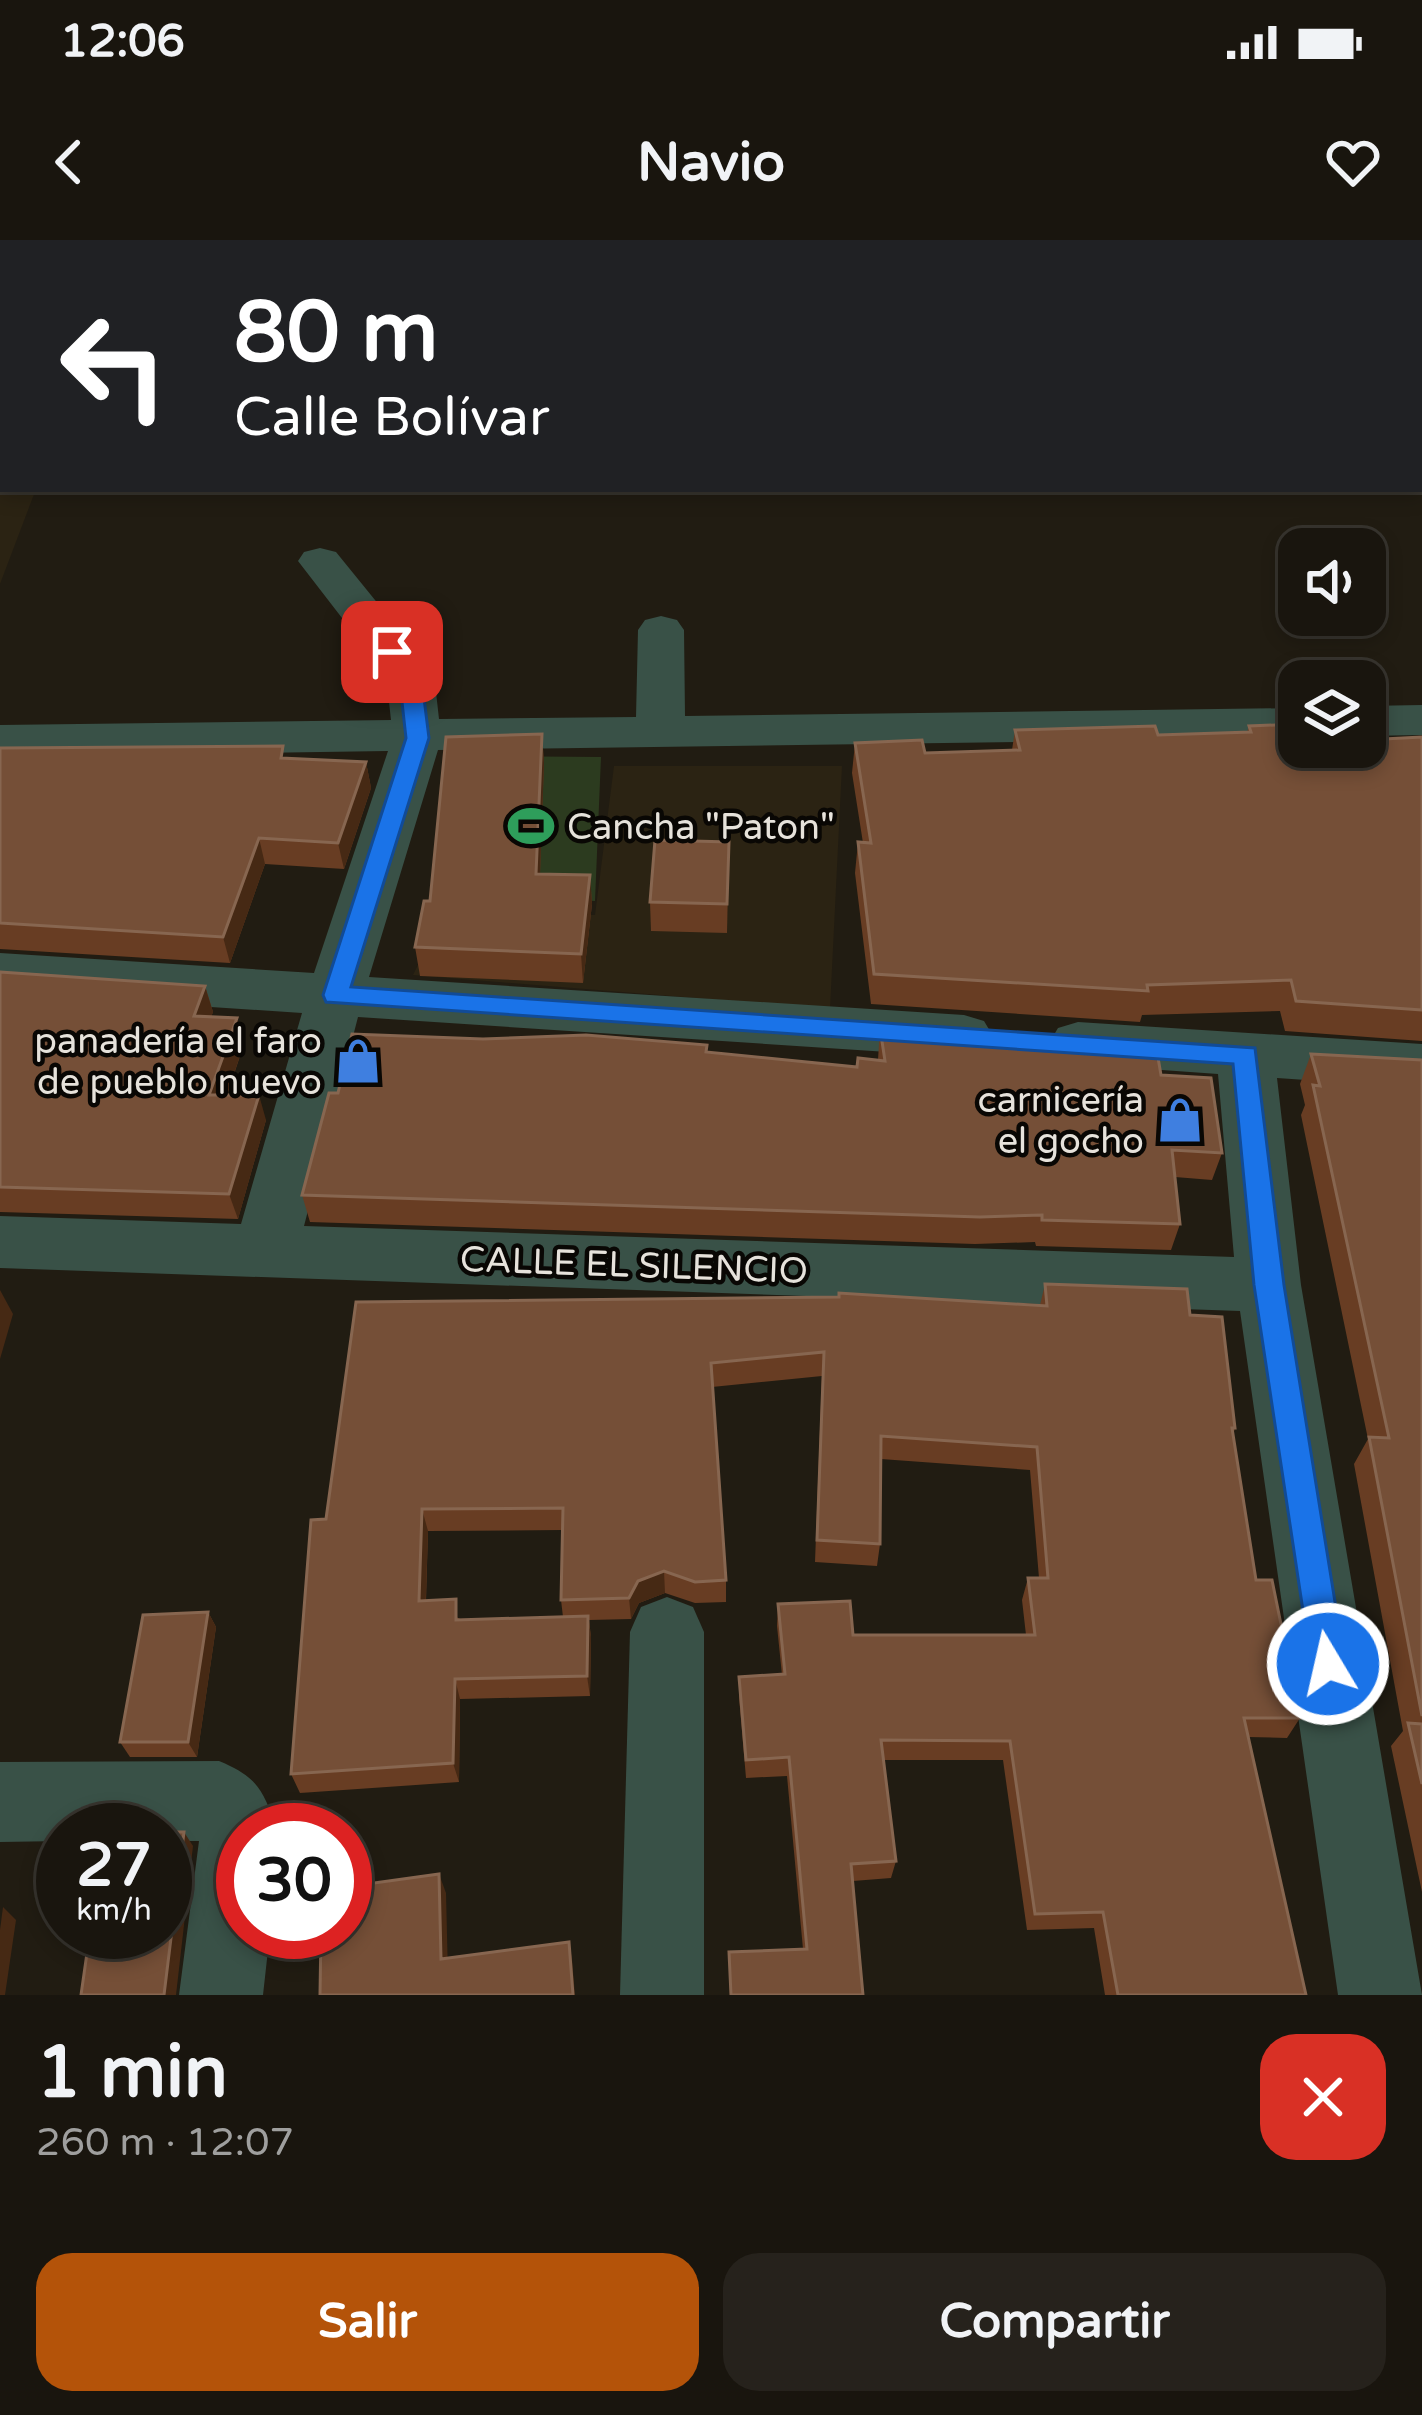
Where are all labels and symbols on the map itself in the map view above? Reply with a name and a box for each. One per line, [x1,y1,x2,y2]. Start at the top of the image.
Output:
pin [341,601,443,703]
sports icon: Cancha "Paton" [506,801,556,851]
place label: Cancha "Paton" [567,806,835,849]
place label: panadería el faro de pueblo nuevo [34,1020,322,1104]
shop icon: panadería el faro de pueblo nuevo [333,1036,383,1086]
place label: carnicería el gocho [977,1079,1144,1163]
shop icon: carnicería el gocho [1155,1095,1205,1145]
street label: CALLE EL SILENCIO [459,1238,809,1293]
position arrow [1265,1601,1391,1727]
speed limit sign: 30 [216,1803,372,1959]

